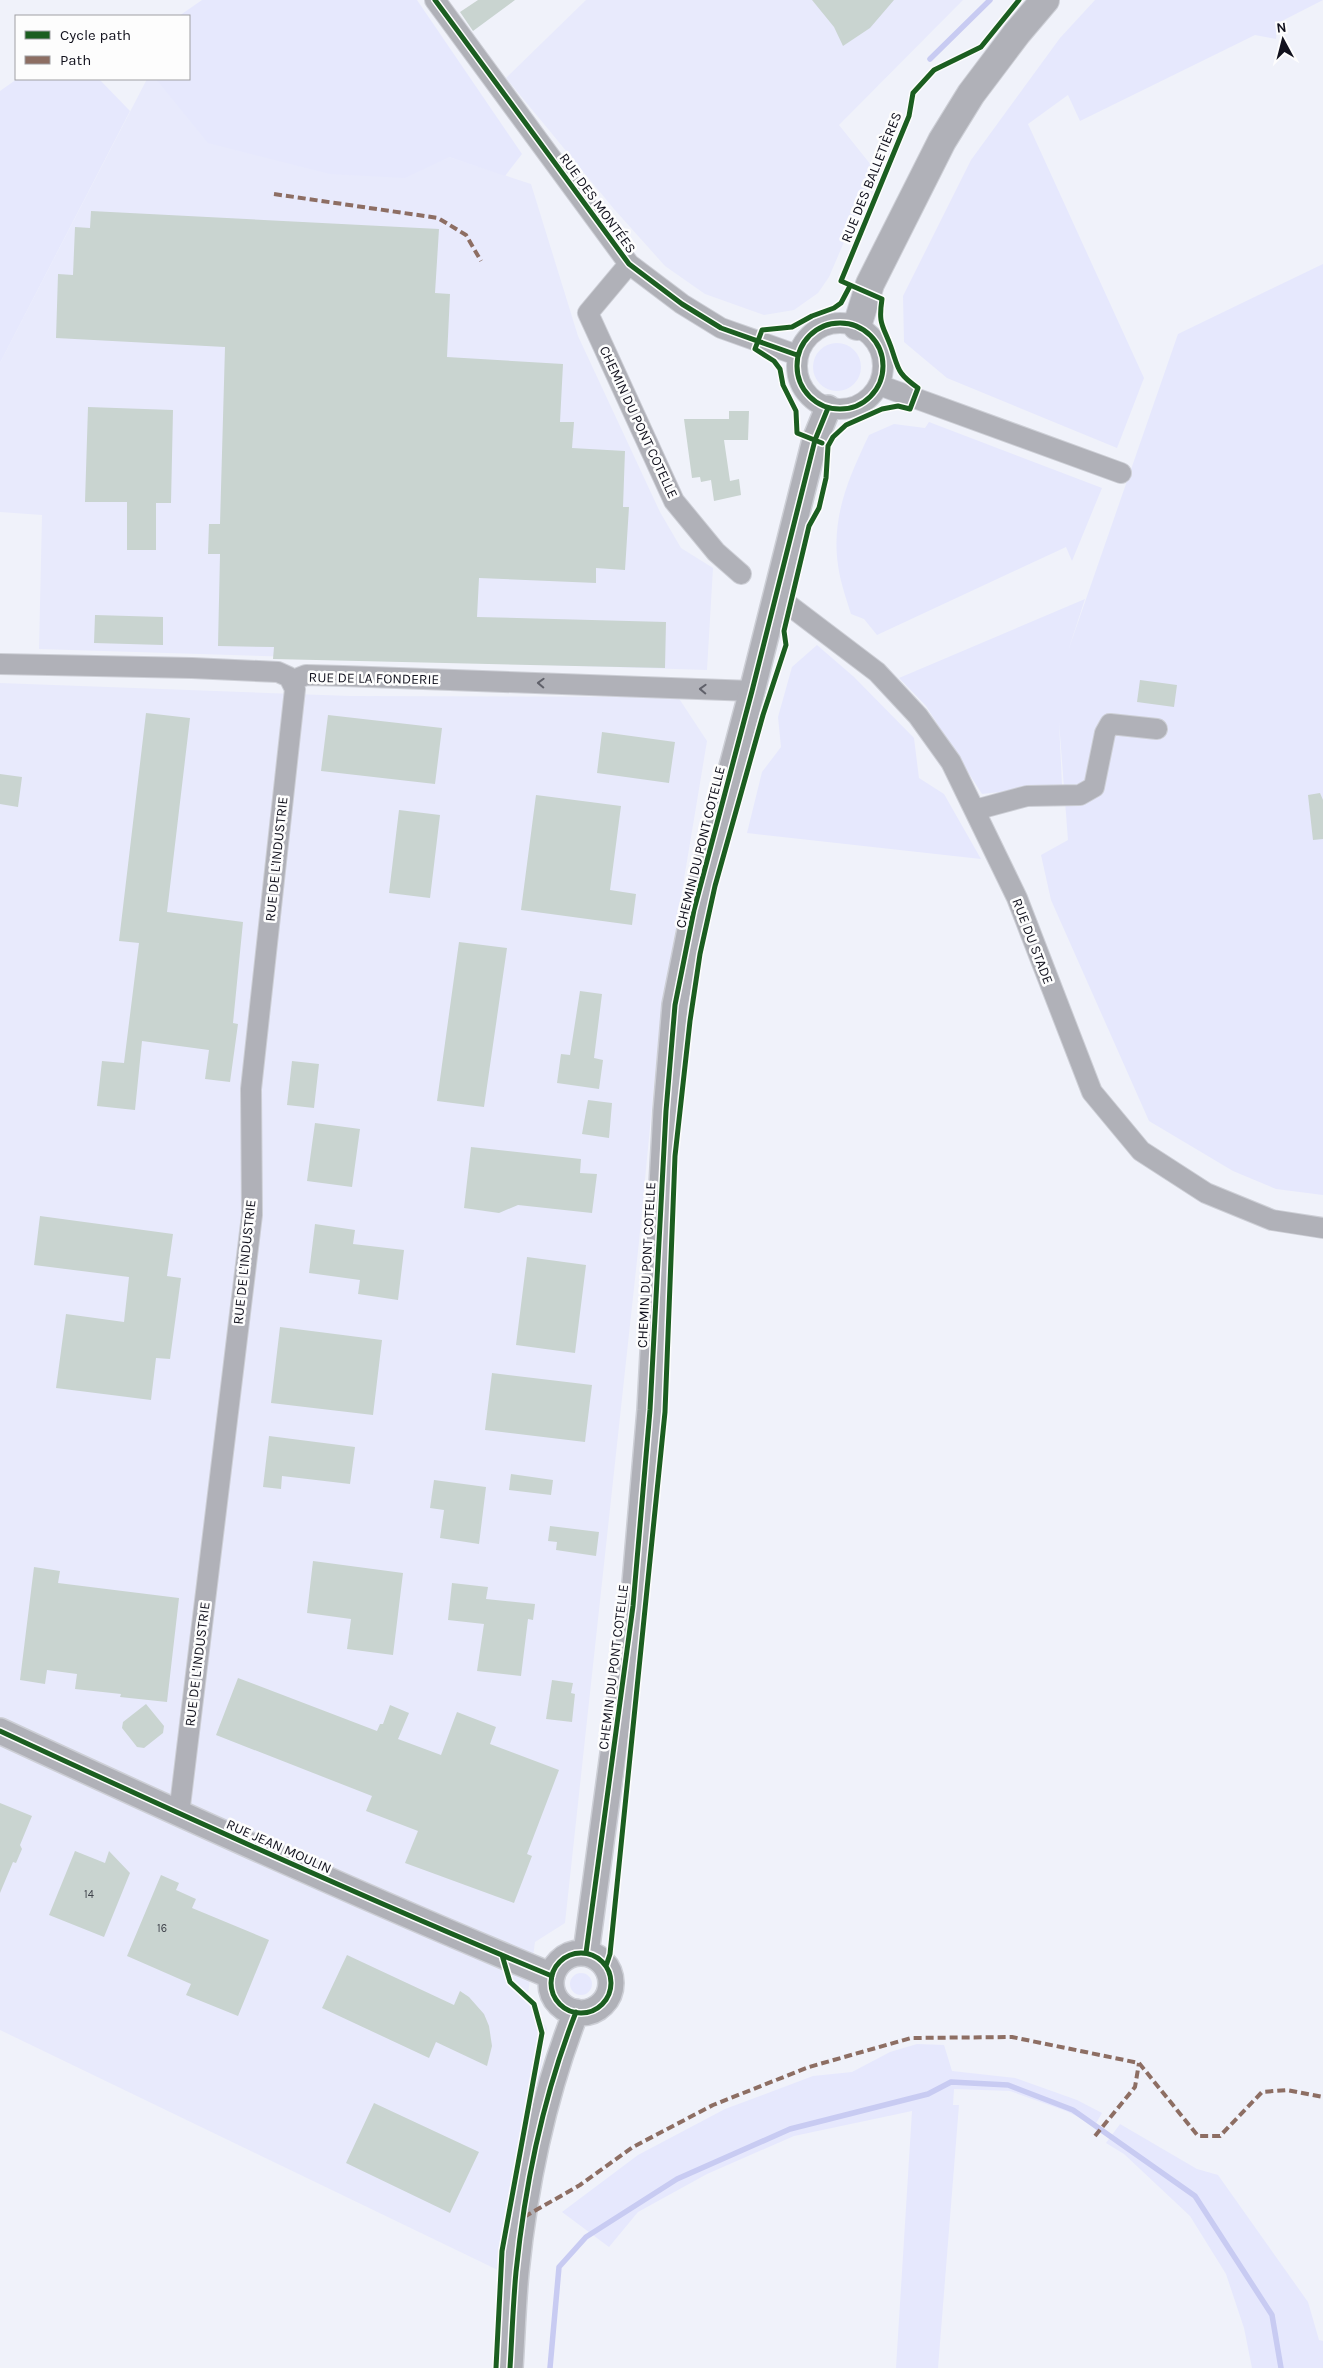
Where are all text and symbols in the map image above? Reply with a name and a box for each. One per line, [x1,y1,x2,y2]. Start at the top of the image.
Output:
legend [15,15,190,80]
north arrow [1258,15,1308,65]
text: N [1275,19,1287,37]
text: Cycle path [60,26,131,44]
text: Path [60,51,91,69]
street label: RUE DES BALLETIÈRES [837,109,905,245]
street label: RUE DES MONTÉES [556,149,640,257]
street label: CHEMIN DU PONT COTELLE [596,343,681,501]
street label: RUE DE LA FONDERIE [309,669,439,688]
one-way arrow [537,678,544,688]
one-way arrow [699,684,707,694]
street label: CHEMIN DU PONT COTELLE [672,764,729,930]
street label: RUE DE L'INDUSTRIE [261,796,292,922]
street label: RUE DU STADE [1008,896,1057,987]
street label: CHEMIN DU PONT COTELLE [634,1182,659,1349]
street label: RUE DE L'INDUSTRIE [229,1199,260,1325]
street label: CHEMIN DU PONT COTELLE [595,1583,632,1751]
street label: RUE DE L'INDUSTRIE [181,1601,214,1727]
street label: RUE JEAN MOULIN [224,1816,334,1877]
house number: 14 [84,1888,94,1901]
house number: 16 [157,1922,167,1935]

